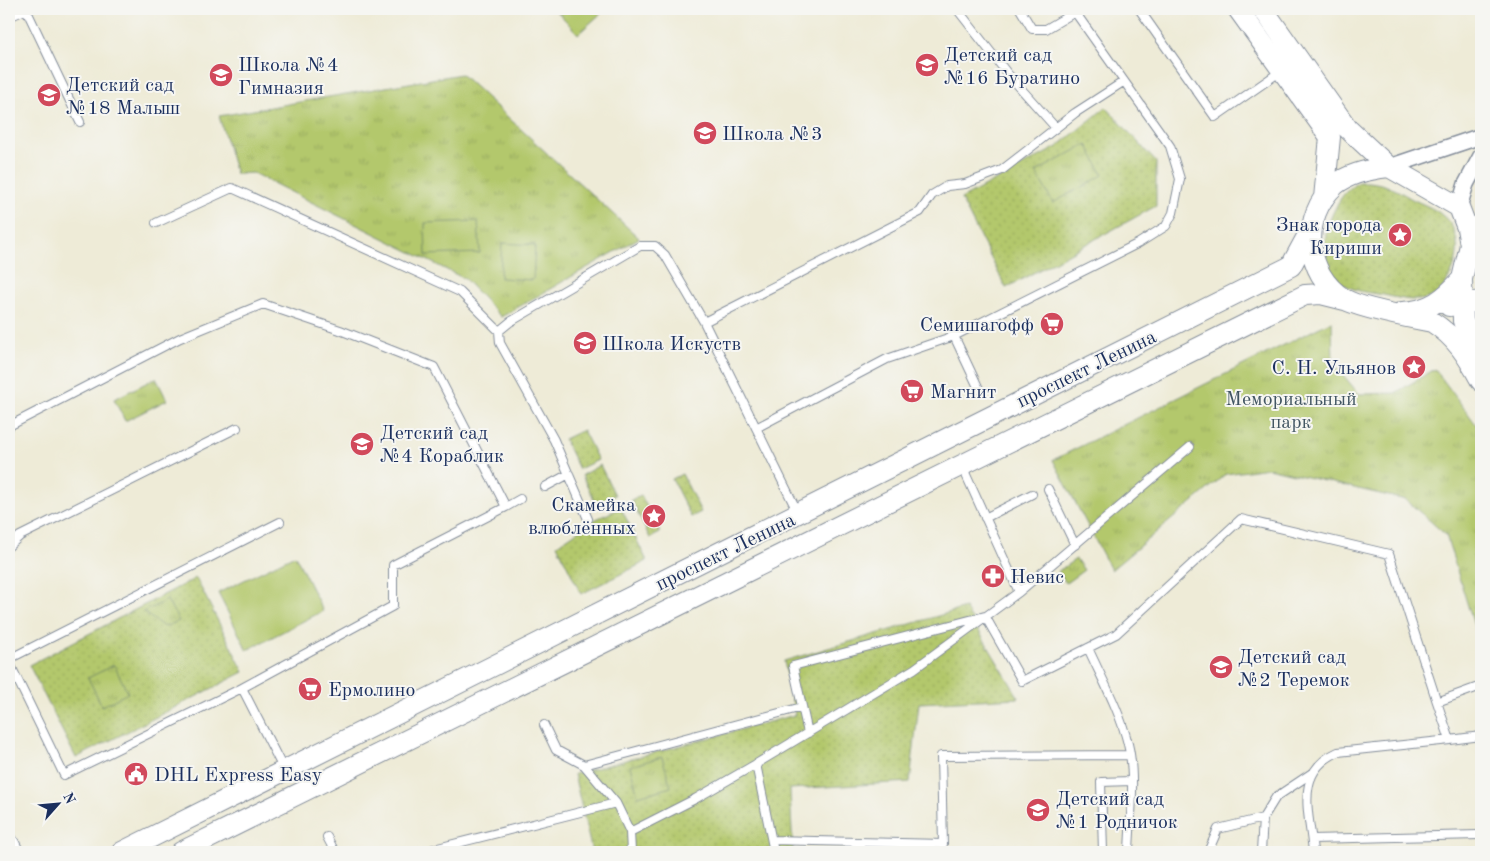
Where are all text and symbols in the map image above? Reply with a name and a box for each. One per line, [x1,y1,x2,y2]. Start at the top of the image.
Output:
place label: Детский сад №16 Буратино [944,46,1080,89]
school or university icon: Детский сад №16 Буратино [914,52,940,78]
place label: Школа №4 Гимназия [238,56,339,99]
school or university icon: Школа №4 Гимназия [208,62,234,88]
place label: Детский сад №18 Малыш [66,76,180,119]
school or university icon: Детский сад №18 Малыш [36,82,62,108]
school or university icon: Школа №3 [692,120,718,146]
place label: Школа №3 [722,125,823,145]
place label: Знак города Кириши [1276,216,1382,259]
place icon: Знак города Кириши [1387,222,1413,248]
supermarket icon: Семишагофф [1039,311,1065,337]
place label: Семишагофф [920,316,1034,336]
street label: проспект Ленина [1014,327,1160,412]
school or university icon: Школа Искуств [572,330,598,356]
place label: Школа Искуств [602,335,741,355]
place icon: С. Н. Ульянов [1401,354,1427,380]
place label: С. Н. Ульянов [1272,359,1396,379]
supermarket icon: Магнит [899,378,925,404]
place label: Магнит [930,383,997,403]
park label: Мемориальный парк [1225,390,1357,433]
place label: Детский сад №4 Кораблик [380,424,504,467]
school or university icon: Детский сад №4 Кораблик [349,431,375,457]
place label: Скамейка влюблённых [528,496,636,539]
place icon: Скамейка влюблённых [641,503,667,529]
street label: проспект Ленина [653,510,799,595]
pharmacy icon: Невис [980,563,1006,589]
place label: Невис [1010,568,1064,588]
place label: Детский сад №2 Теремок [1238,648,1350,691]
school or university icon: Детский сад №2 Теремок [1208,654,1234,680]
supermarket icon: Ермолино [297,676,323,702]
place label: Ермолино [328,681,415,701]
public building icon: DHL Express Easy [123,761,149,787]
place label: DHL Express Easy [154,766,323,786]
north arrow [32,778,82,828]
place label: Детский сад №1 Родничок [1056,790,1178,833]
text: N [60,791,77,807]
school or university icon: Детский сад №1 Родничок [1025,797,1051,823]

